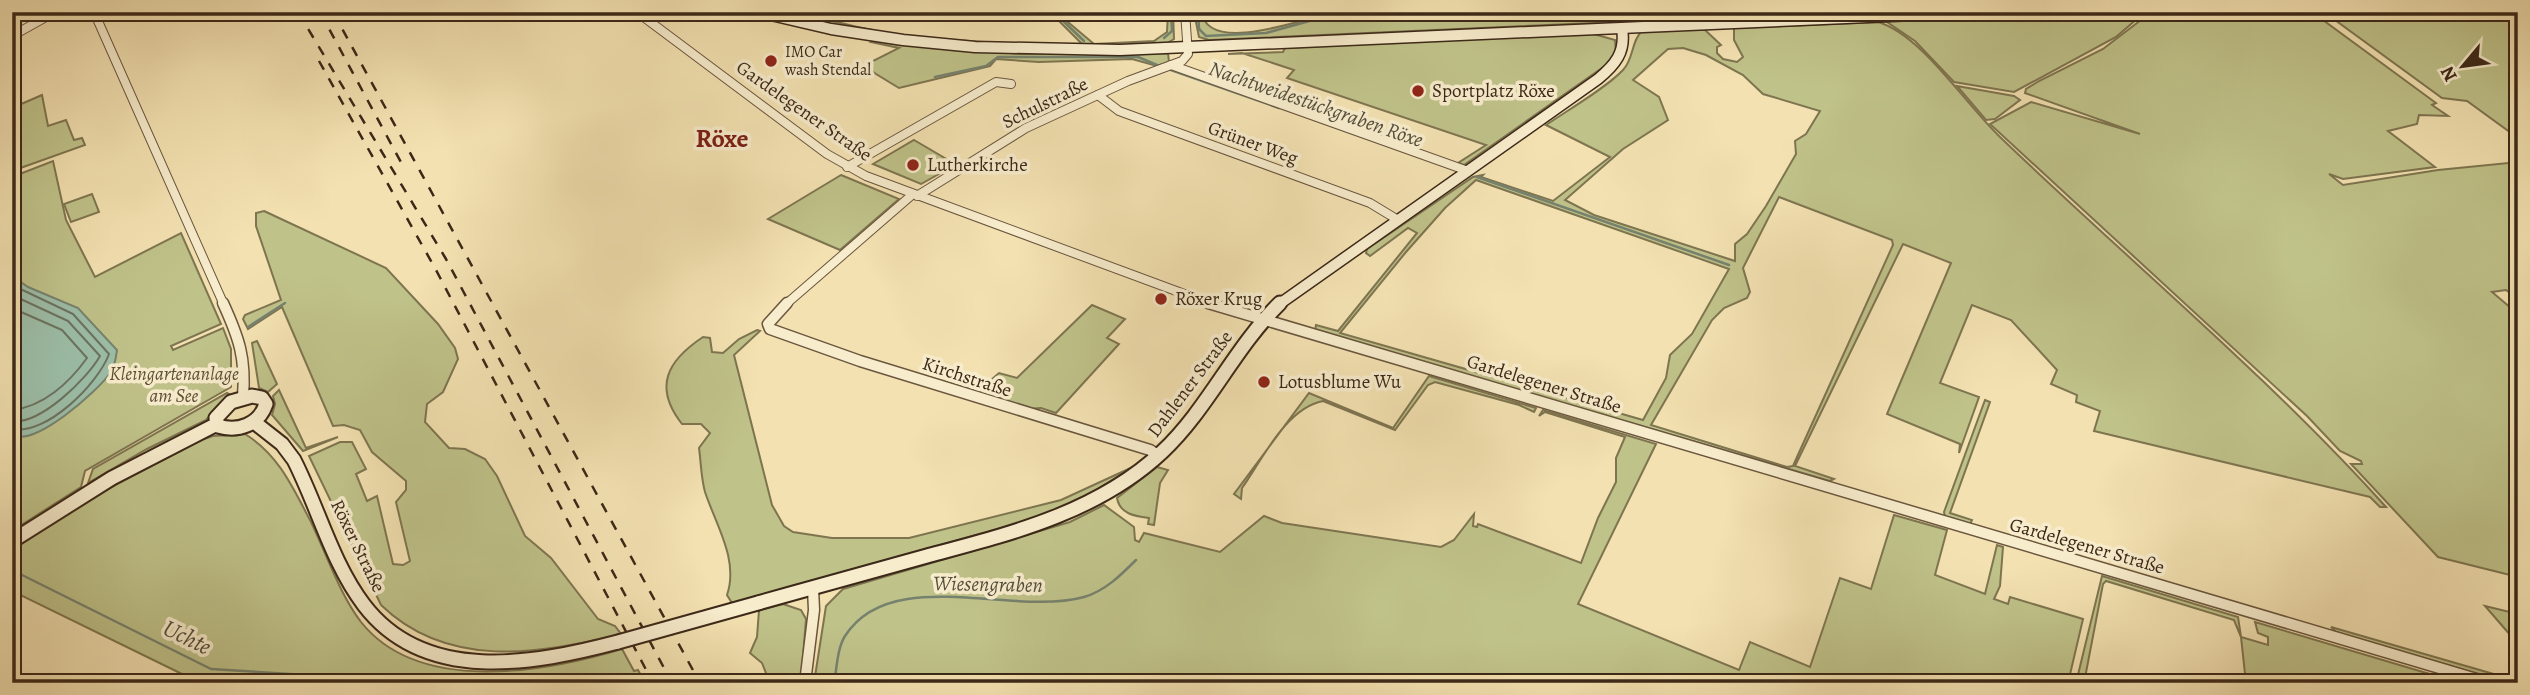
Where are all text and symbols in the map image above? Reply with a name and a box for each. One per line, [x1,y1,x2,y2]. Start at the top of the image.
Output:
north arrow [2428,32,2498,102]
place label: IMO Car wash Stendal [784,41,871,81]
marker: IMO Car wash Stendal [763,53,779,69]
street label: Gardelegener Straße [731,54,877,168]
water label: Nachtweidestückgraben Röxe [1205,54,1427,154]
text: N [2434,61,2464,86]
street label: Schulstraße [998,71,1092,135]
place label: Sportplatz Röxe [1432,78,1555,104]
marker: Sportplatz Röxe [1410,83,1426,99]
street label: Grüner Weg [1204,115,1302,171]
district label: Röxe [696,121,749,156]
place label: Lutherkirche [927,152,1028,178]
marker: Lutherkirche [905,157,921,173]
place label: Röxer Krug [1175,286,1263,312]
marker: Röxer Krug [1153,291,1169,307]
street label: Dahlener Straße [1141,325,1239,443]
street label: Gardelegener Straße [1464,348,1624,420]
street label: Kirchstraße [919,350,1015,404]
park label: Kleingartenanlage am See [109,361,239,409]
place label: Lotusblume Wu [1278,369,1402,395]
marker: Lotusblume Wu [1256,374,1272,390]
street label: Röxer Straße [324,495,392,597]
street label: Gardelegener Straße [2006,511,2168,581]
water label: Wiesengraben [933,569,1043,599]
water label: Uchte [157,612,217,663]

